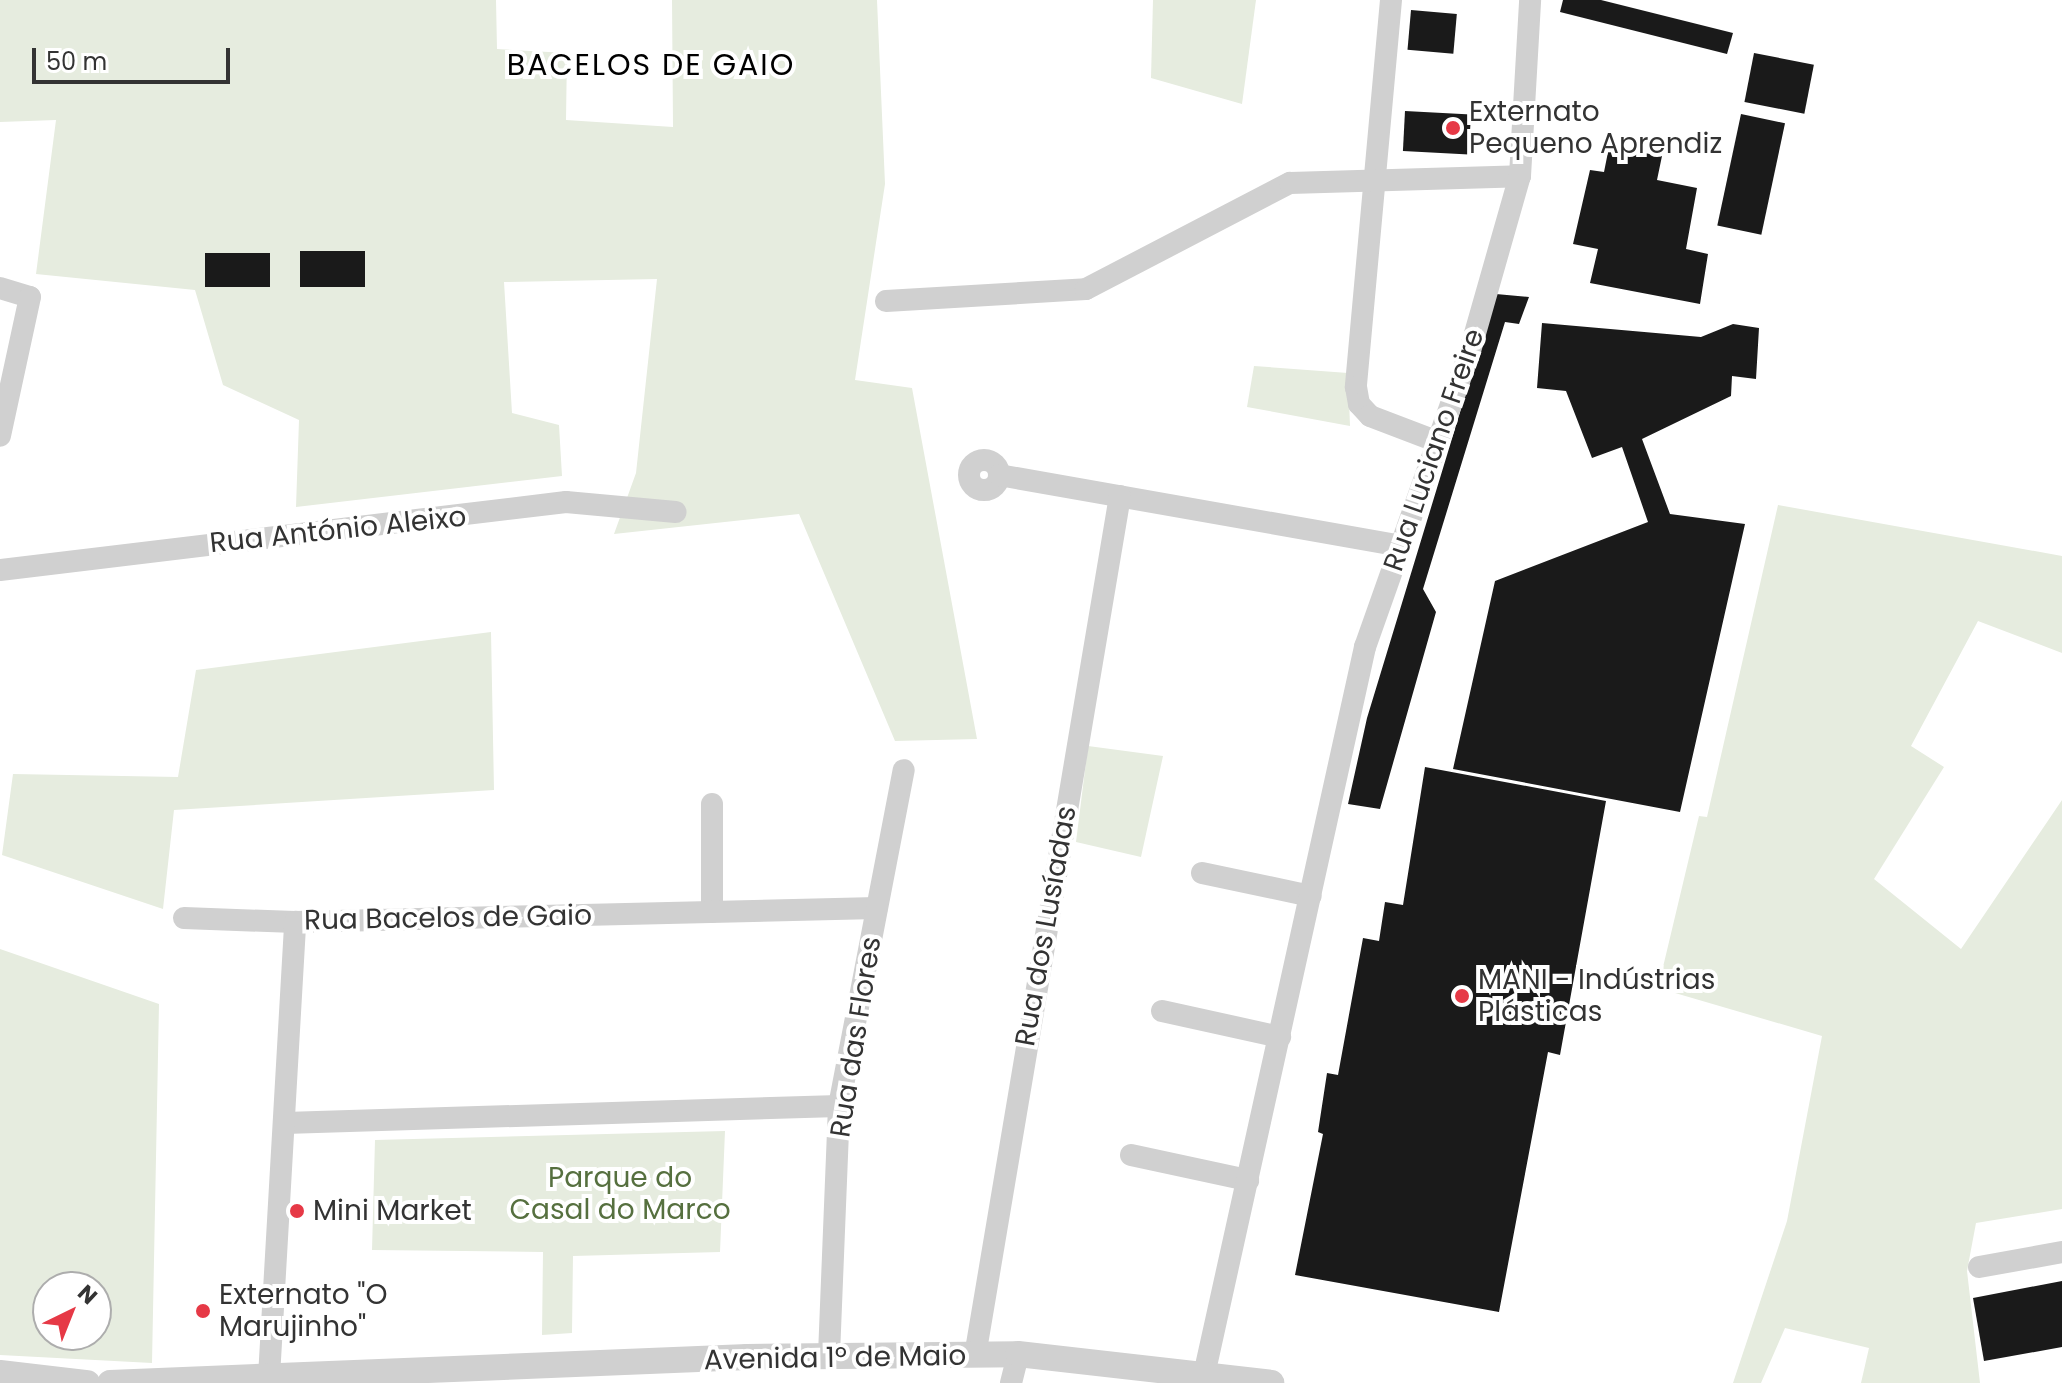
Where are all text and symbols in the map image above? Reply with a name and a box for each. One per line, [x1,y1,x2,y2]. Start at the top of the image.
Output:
scale bar [36,32,234,82]
text: 50 m [46,45,107,78]
district label: BACELOS DE GAIO [507,47,795,83]
place label: Externato Pequeno Aprendiz [1469,95,1722,161]
marker: Externato Pequeno Aprendiz [1444,119,1462,137]
street label: Rua Luciano Freire [1377,324,1491,576]
street label: Rua António Aleixo [208,500,468,560]
street label: Rua dos Lusíadas [1008,803,1084,1049]
street label: Rua Bacelos de Gaio [304,899,592,937]
street label: Rua das Flores [824,934,888,1140]
place label: MANI - Indústrias Plásticas [1478,963,1715,1029]
marker: MANI - Indústrias Plásticas [1453,987,1471,1005]
park label: Parque do Casal do Marco [509,1161,731,1227]
place label: Mini Market [313,1194,472,1228]
marker: Mini Market [288,1202,306,1220]
north arrow [32,1271,112,1351]
text: N [71,1278,104,1312]
place label: Externato "O Marujinho" [219,1278,387,1344]
marker: Externato "O Marujinho" [194,1302,212,1320]
street label: Avenida 1º de Maio [704,1339,966,1377]

